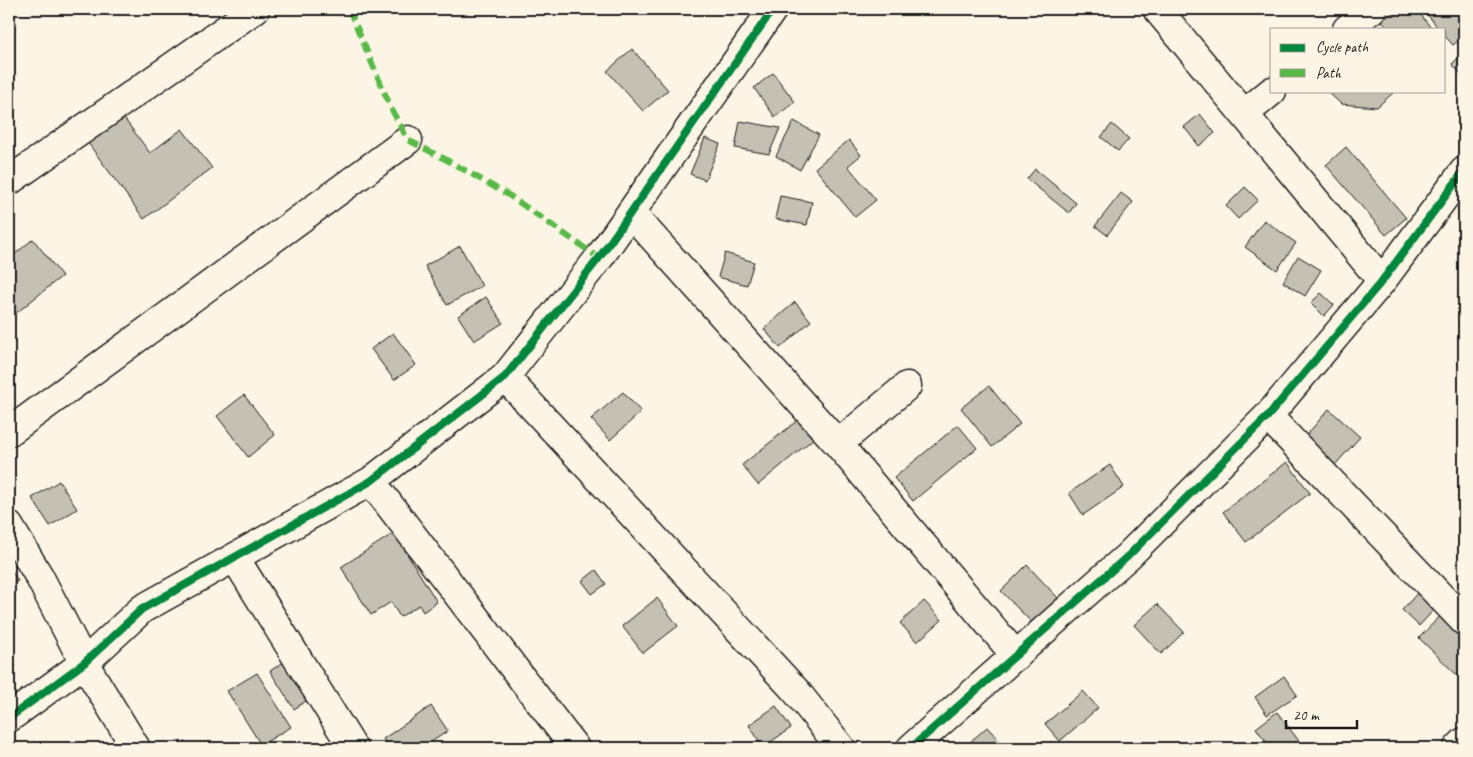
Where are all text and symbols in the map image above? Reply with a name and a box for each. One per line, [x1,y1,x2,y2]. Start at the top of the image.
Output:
legend [1270,28,1446,92]
text: Cycle path [1316,38,1368,57]
text: Path [1316,64,1342,83]
scale bar [1286,697,1357,729]
text: 20 m [1293,706,1320,725]

